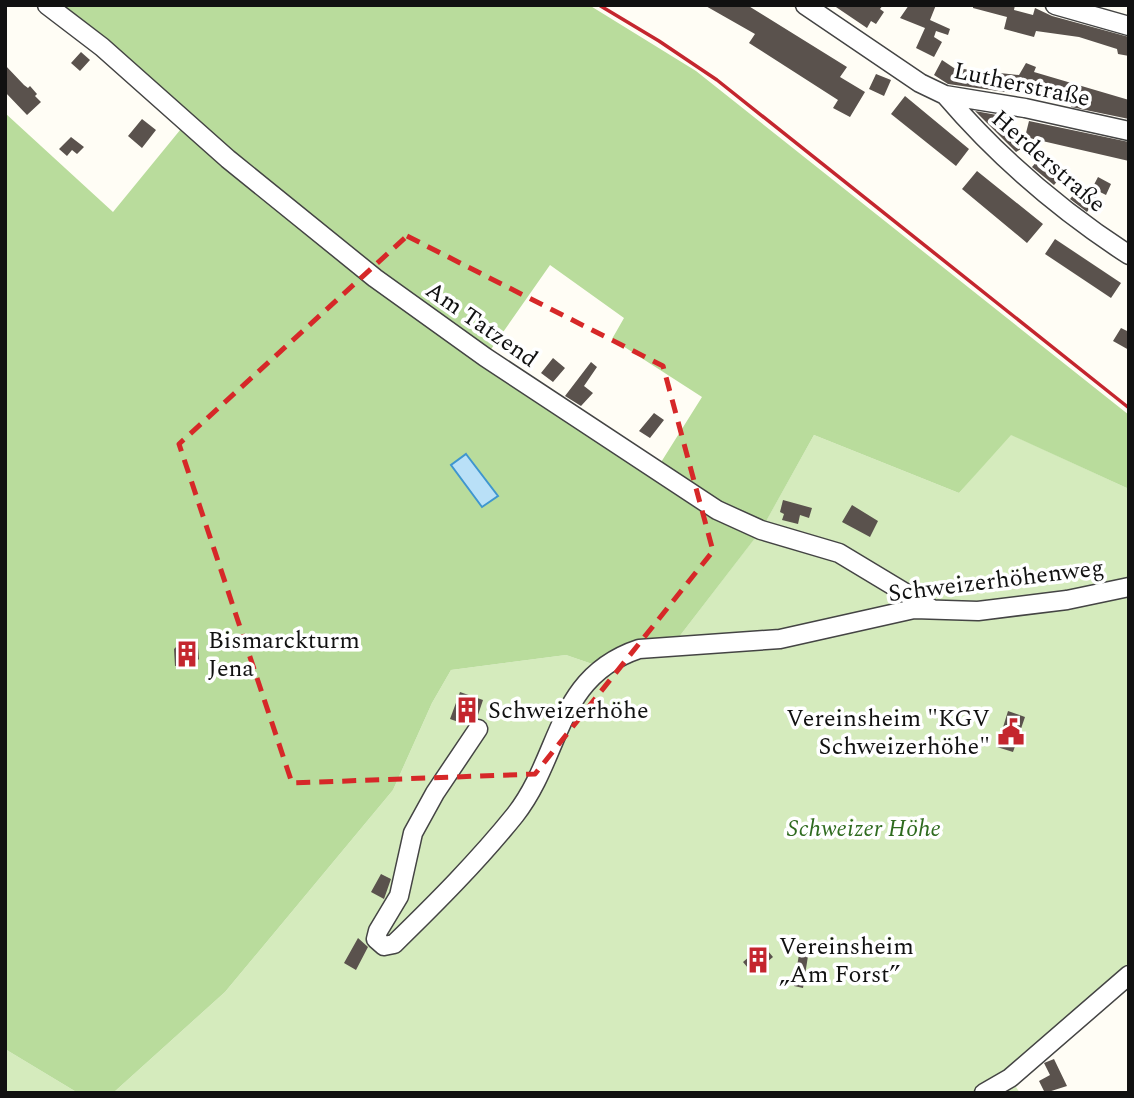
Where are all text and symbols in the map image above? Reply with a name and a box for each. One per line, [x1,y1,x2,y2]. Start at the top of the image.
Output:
street label: Lutherstraße [950,53,1093,117]
street label: Herderstraße [983,102,1114,222]
street label: Am Tatzend [418,273,545,377]
street label: Schweizerhöhenweg [886,550,1106,612]
place label: Bismarckturm Jena [208,623,360,687]
building icon: Bismarckturm Jena [172,639,202,669]
place label: Schweizerhöhe [488,693,649,729]
building icon: Schweizerhöhe [452,695,482,725]
place label: Vereinsheim "KGV Schweizerhöhe" [786,701,990,765]
public building icon: Vereinsheim "KGV Schweizerhöhe" [996,717,1026,747]
park label: Schweizer Höhe [787,811,941,847]
place label: Vereinsheim „Am Forst” [779,929,914,993]
building icon: Vereinsheim „Am Forst” [743,945,773,975]

